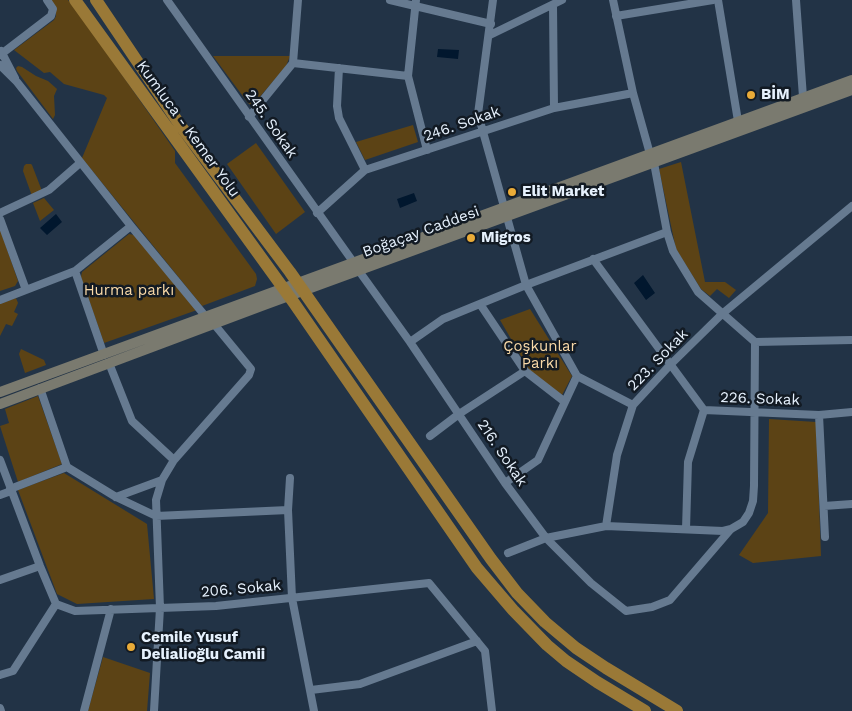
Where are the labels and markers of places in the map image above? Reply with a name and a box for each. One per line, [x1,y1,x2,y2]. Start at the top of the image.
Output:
place label: BİM [761,86,790,104]
marker: BİM [745,89,757,101]
place label: Elit Market [522,183,604,201]
marker: Elit Market [506,186,518,198]
place label: Migros [481,229,531,247]
marker: Migros [465,232,477,244]
place label: Cemile Yusuf Delialioğlu Camii [141,629,265,664]
marker: Cemile Yusuf Delialioğlu Camii [125,641,137,653]

